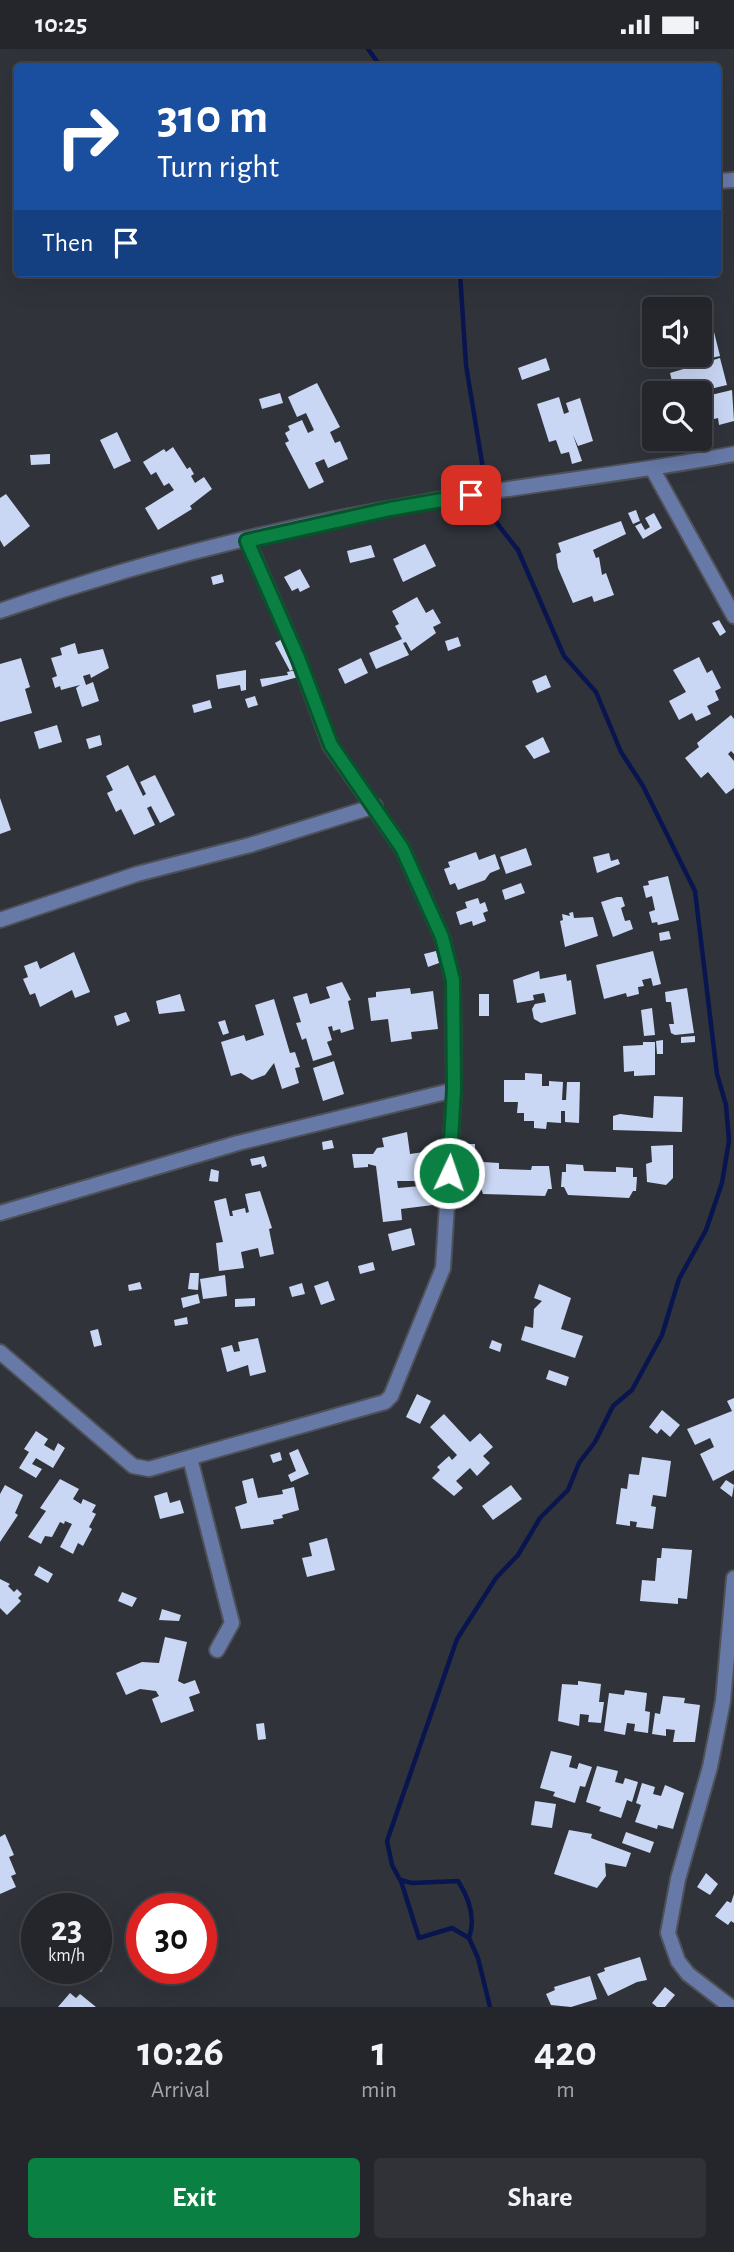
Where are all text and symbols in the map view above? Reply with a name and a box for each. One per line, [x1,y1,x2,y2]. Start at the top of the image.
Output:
text: 10:25 [35,11,87,37]
icon: right [42,91,133,182]
text: 310 m [157,93,268,142]
text: Turn right [157,151,279,183]
icon: arrive [107,224,145,262]
text: Then [42,230,93,256]
map controls [642,297,712,451]
button: sound [642,297,712,367]
button: search [642,381,712,451]
pin [441,465,501,525]
icon: arrive [452,476,490,514]
position arrow [412,1136,486,1210]
speed limit sign: 30 [126,1893,217,1984]
text: 23 [51,1912,82,1947]
text: km/h [48,1947,85,1965]
text: 10:26 [137,2031,224,2073]
text: 1 [371,2031,387,2073]
text: 420 [534,2031,597,2073]
text: Arrival [151,2079,210,2102]
text: min [361,2079,397,2102]
text: m [556,2079,575,2102]
button: Exit [28,2158,360,2238]
button: Share [374,2158,706,2238]

